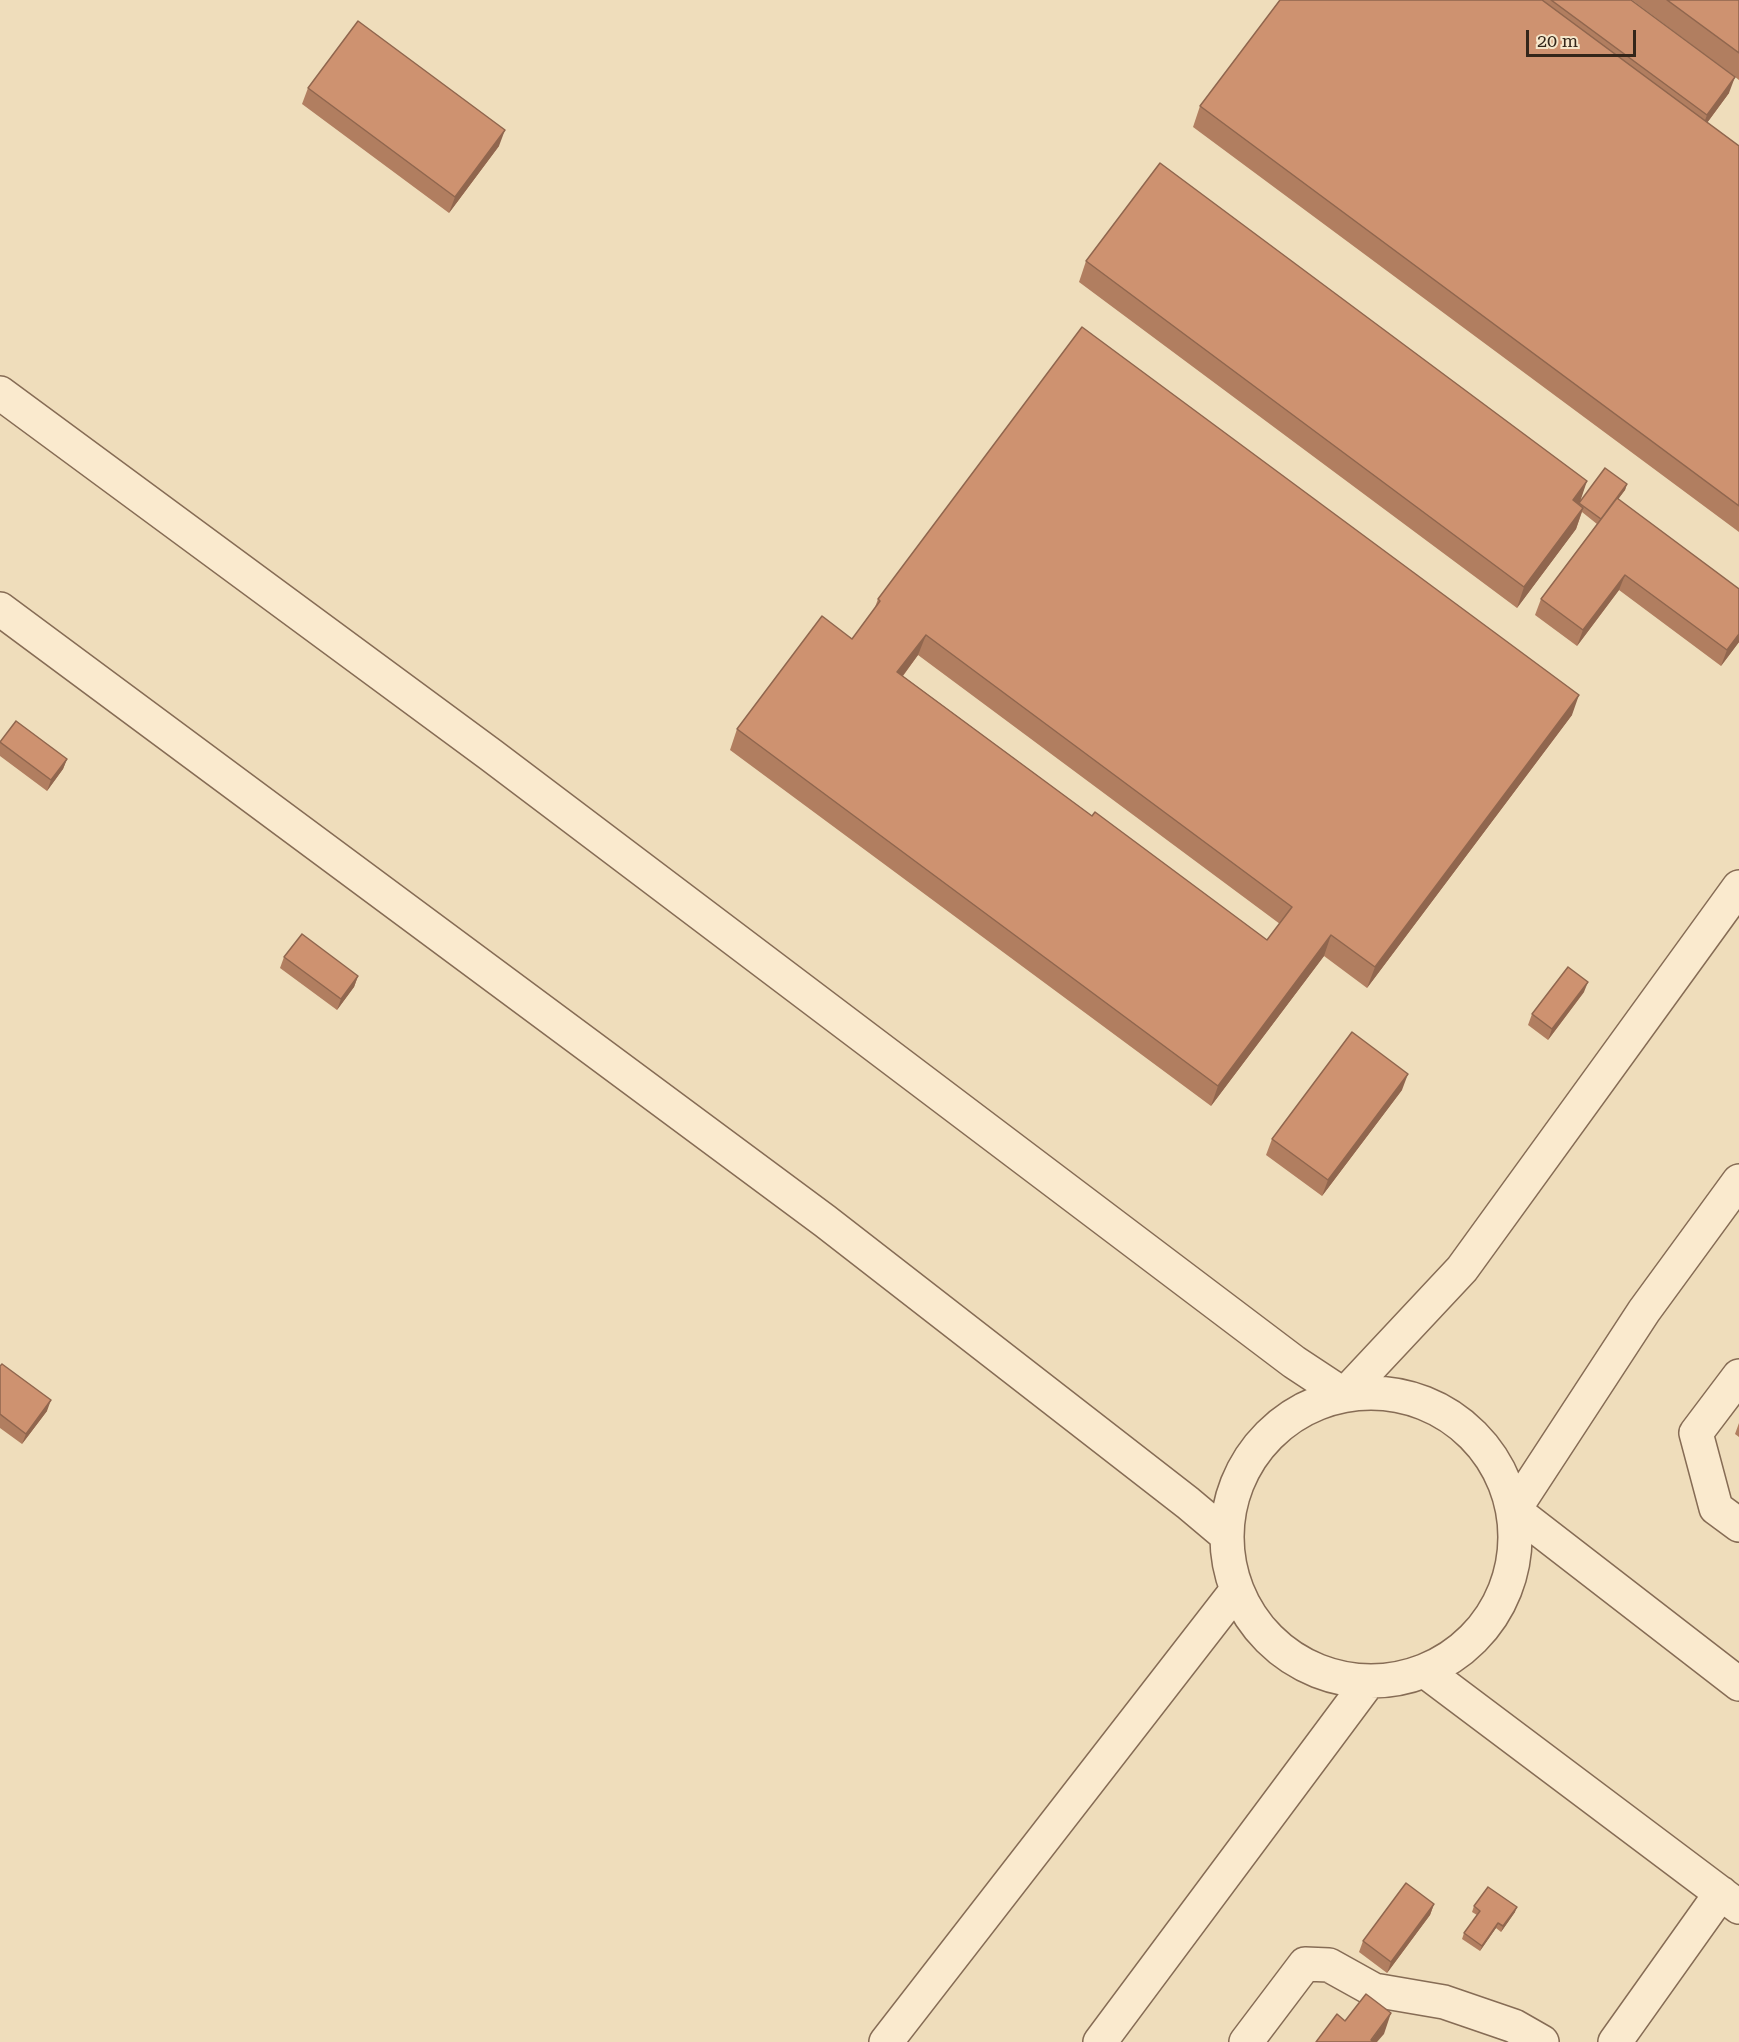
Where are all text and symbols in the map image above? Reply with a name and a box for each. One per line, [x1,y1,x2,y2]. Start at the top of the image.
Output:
scale bar [1529,18,1638,56]
text: 20 m [1537,30,1578,51]

